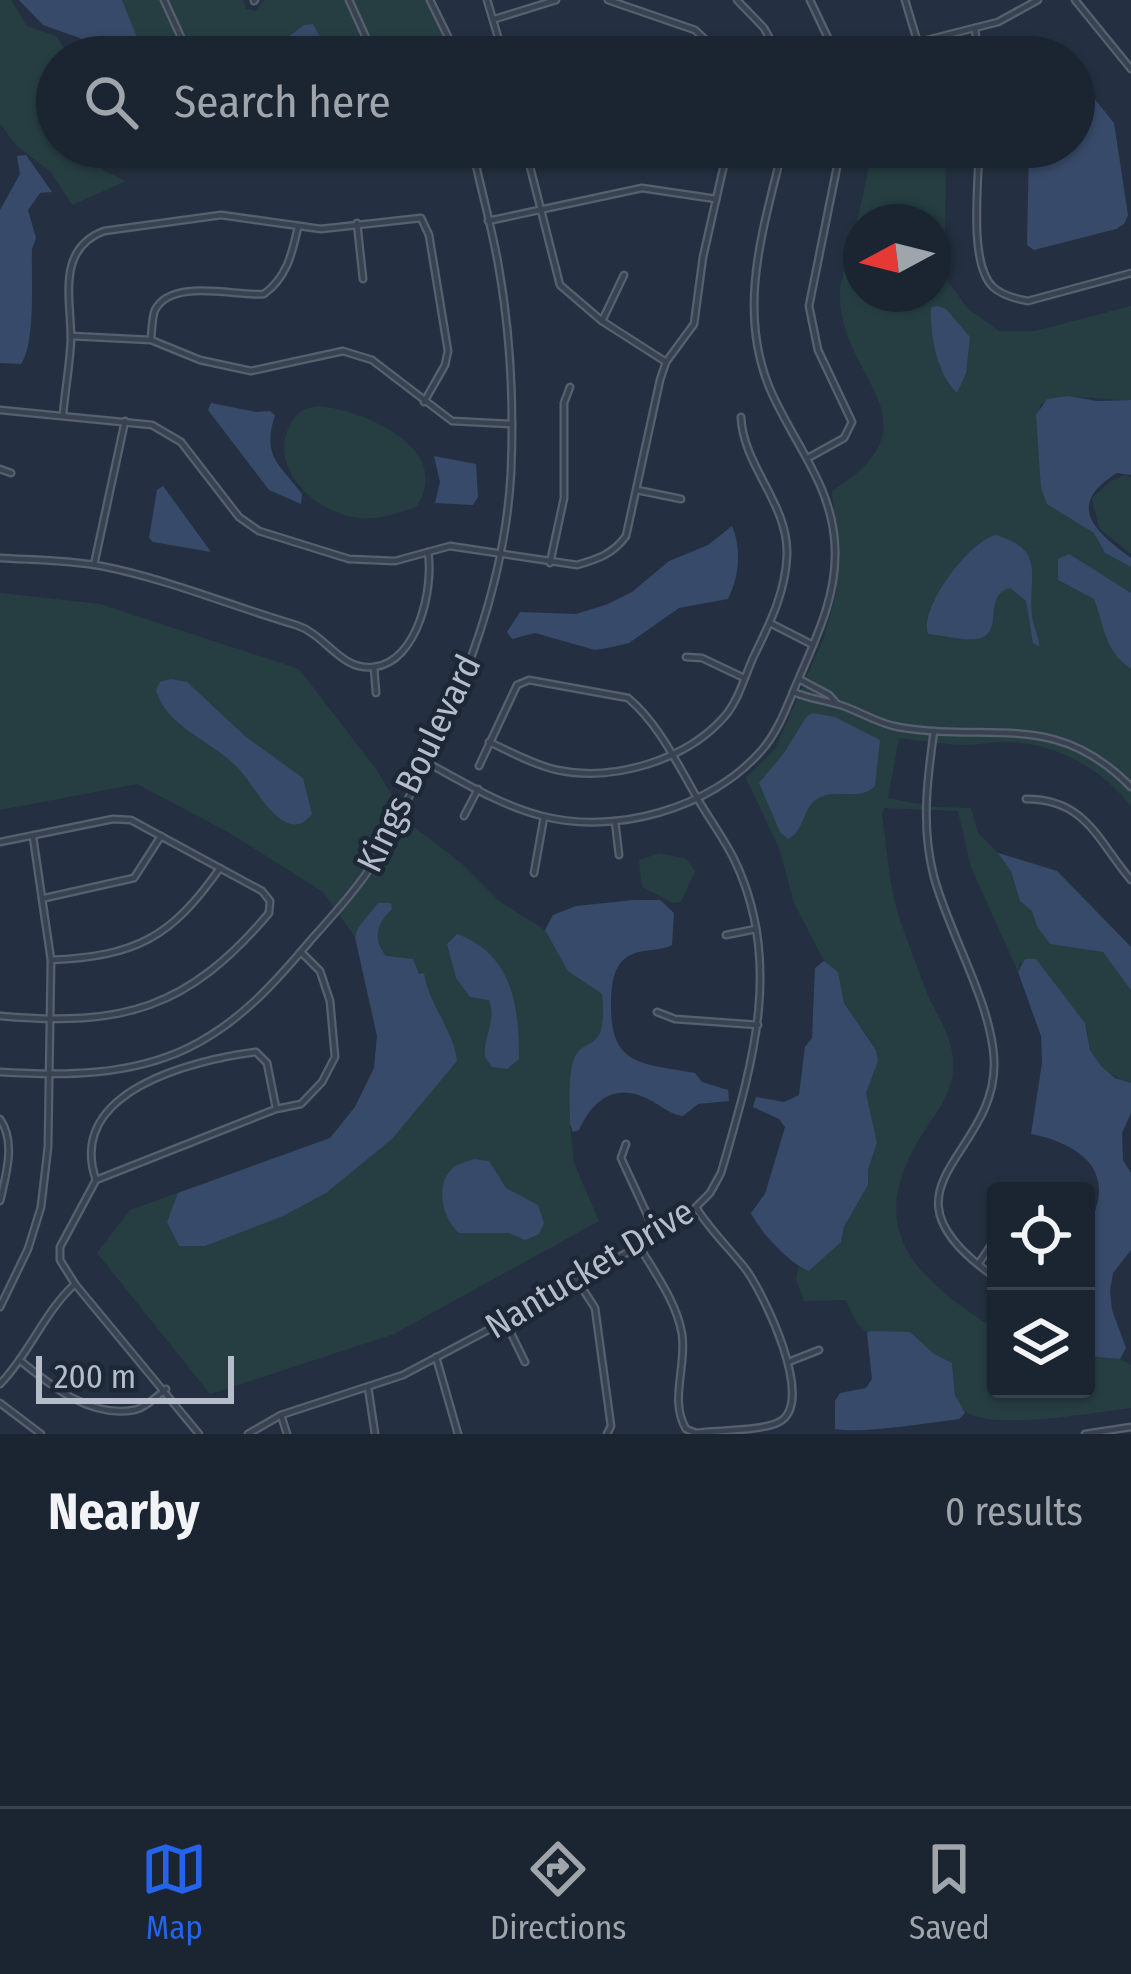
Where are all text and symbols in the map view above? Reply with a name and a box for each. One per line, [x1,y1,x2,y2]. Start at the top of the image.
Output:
search box [36,36,1095,168]
icon: search [78,69,144,135]
text: Search here [174,75,391,129]
north arrow [843,204,951,312]
street label: Kings Boulevard [347,648,490,879]
map controls [987,1182,1095,1398]
button: locate [987,1182,1095,1290]
street label: Nantucket Drive [477,1189,702,1348]
button: layers [987,1290,1095,1398]
scale bar [36,1350,234,1403]
text: 200 m [54,1357,136,1397]
text: Nearby [48,1481,200,1543]
text: 0 results [945,1489,1083,1535]
tab: Map [141,1836,207,1948]
tab: Directions [490,1836,626,1948]
tab: Saved [909,1836,990,1948]

